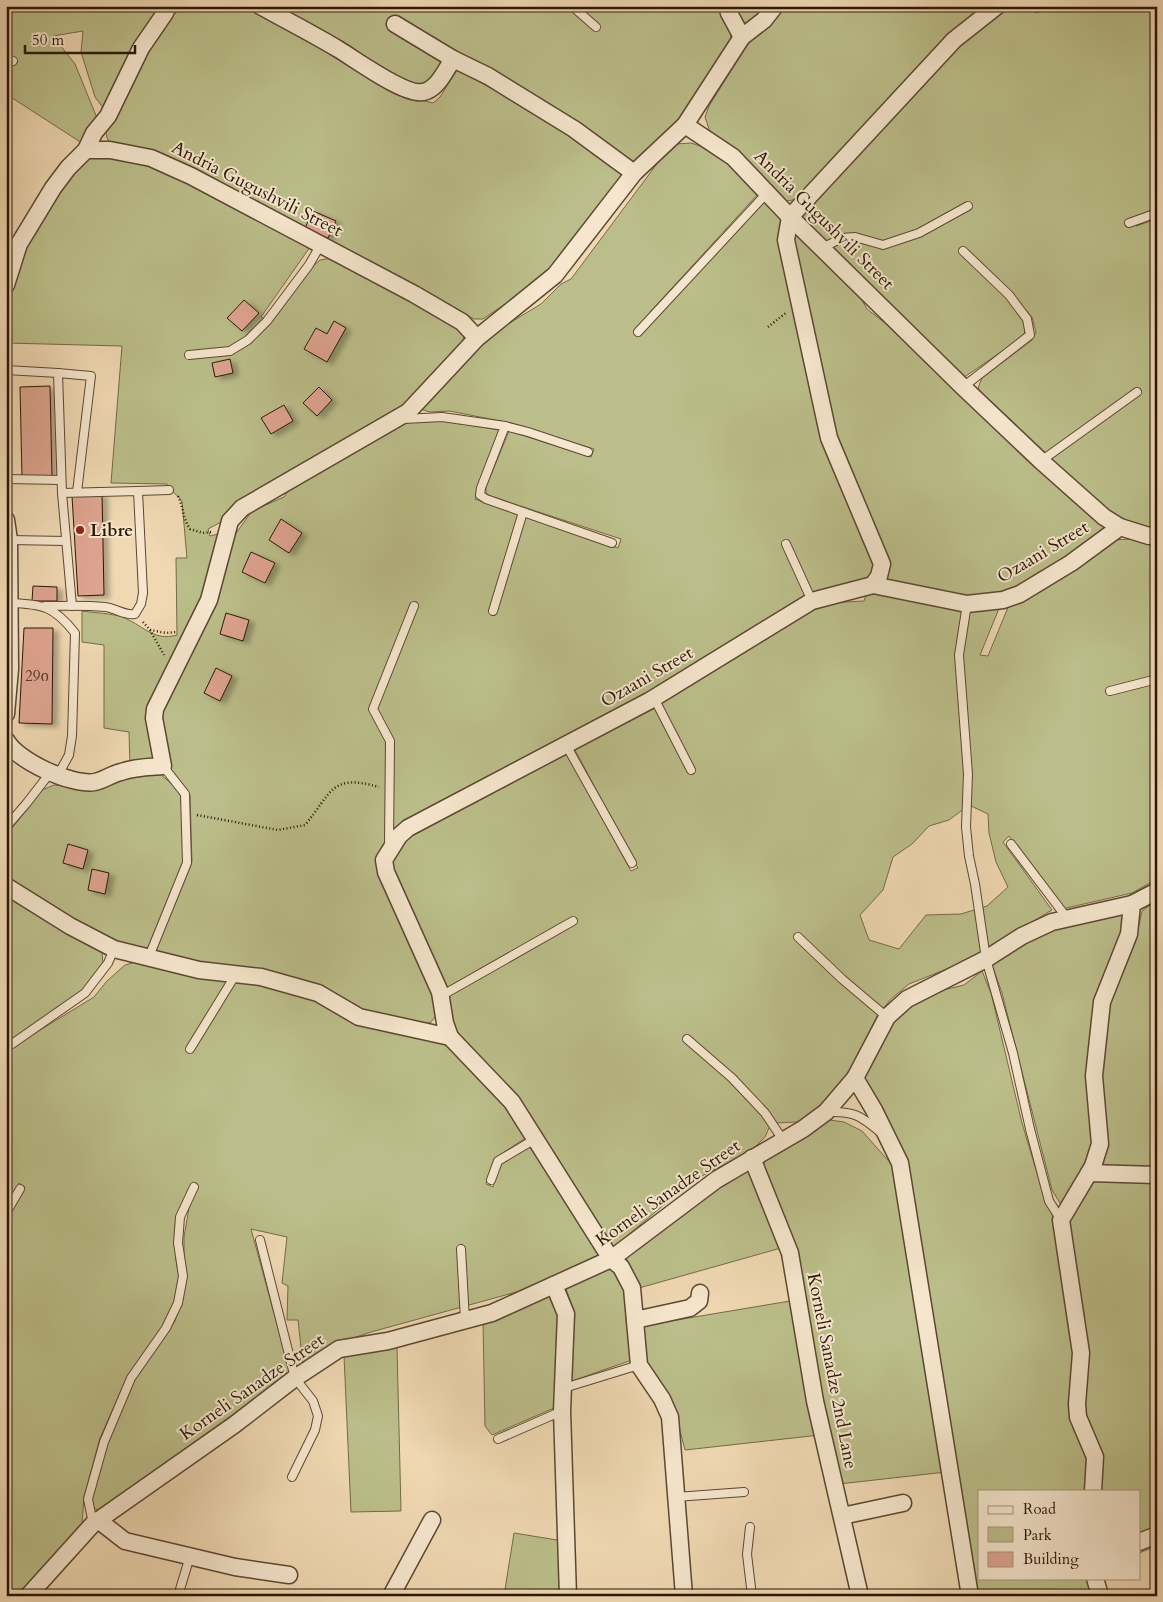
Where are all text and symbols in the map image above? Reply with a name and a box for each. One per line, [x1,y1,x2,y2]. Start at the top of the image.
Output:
scale bar [25,22,135,54]
text: 50 m [32,30,64,50]
street label: Andria Gugushvili Street [167,135,347,243]
street label: Andria Gugushvili Street [748,144,900,296]
street label: Ozaani Street [993,515,1094,589]
place label: Libre [90,518,133,543]
marker: Libre [74,524,86,536]
street label: Ozaani Street [596,640,698,713]
house number: 29ი [25,666,49,686]
street label: Korneli Sanadze Street [591,1133,746,1252]
street label: Korneli Sanadze 2nd Lane [801,1271,863,1471]
street label: Korneli Sanadze Street [175,1327,330,1446]
legend [978,1490,1140,1580]
text: Road [1023,1499,1056,1519]
text: Park [1023,1525,1052,1545]
text: Building [1023,1549,1079,1569]

